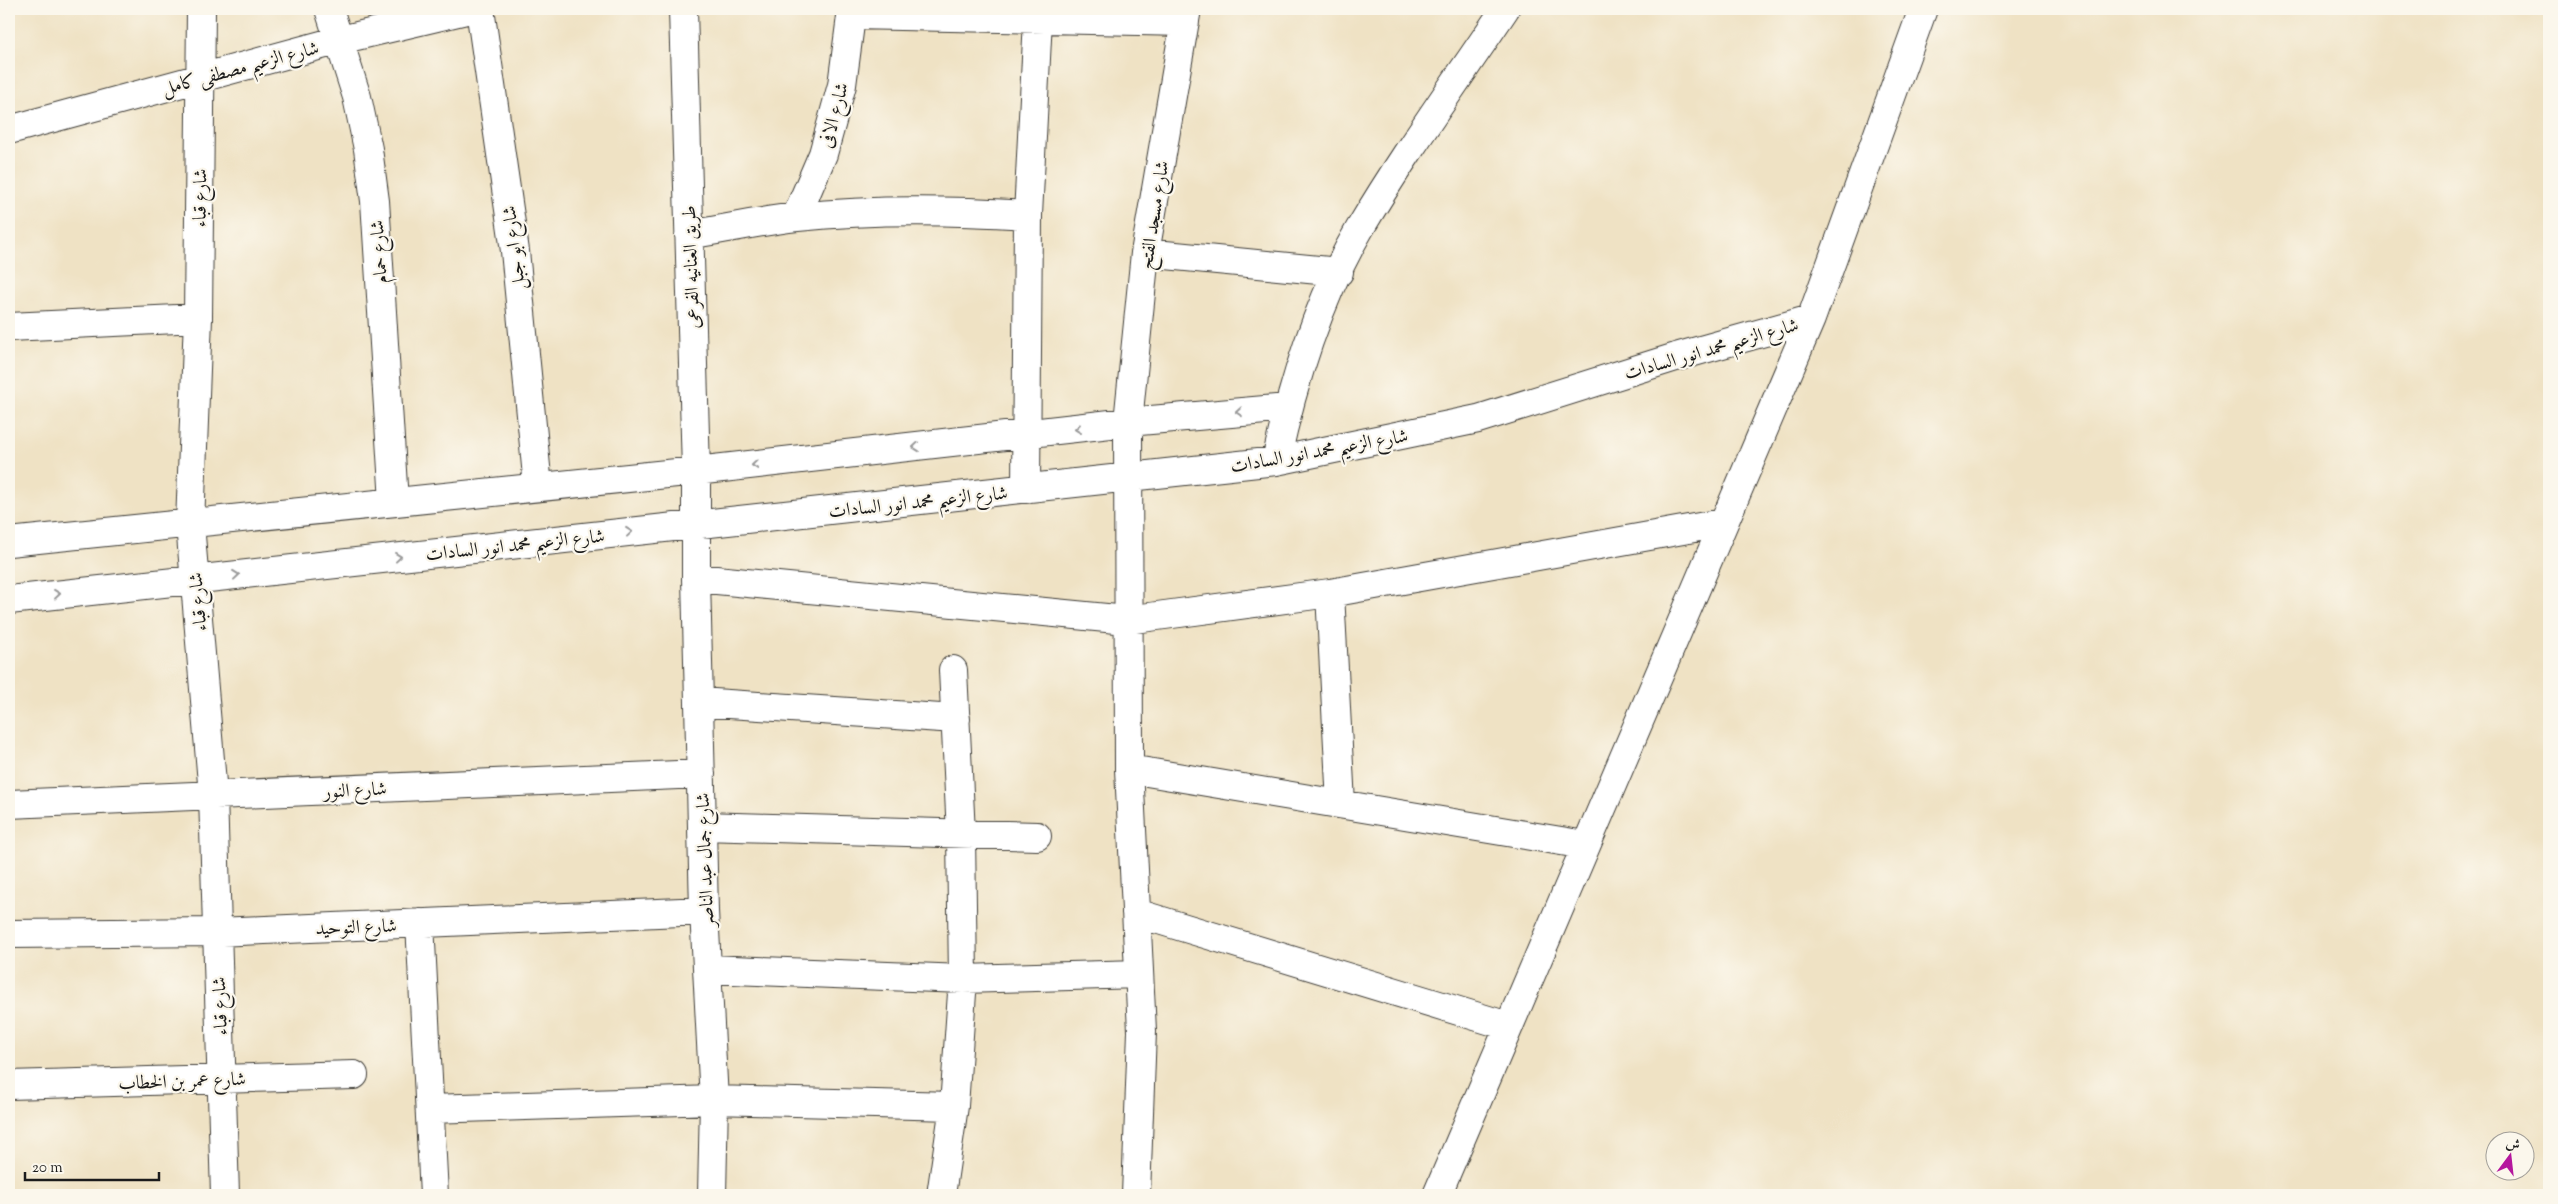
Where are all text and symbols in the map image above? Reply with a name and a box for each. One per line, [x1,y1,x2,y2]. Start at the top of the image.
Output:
street label: شارع الزعيم مصطفى كامل [159,35,323,107]
street label: شارع الافى [814,80,857,151]
street label: شارع مسجد الفتح [1134,159,1179,272]
street label: شارع قباء [187,168,216,228]
street label: شارع ابو جبل [497,204,534,291]
street label: طريق العنانيه الفرعى [677,205,708,329]
street label: شارع حمام [365,219,397,285]
street label: شارع الزعيم محمد انور السادات [1621,313,1803,392]
one-way arrow [1235,406,1243,417]
one-way arrow [1073,423,1081,434]
street label: شارع الزعيم محمد انور السادات [1228,424,1411,485]
one-way arrow [912,441,920,452]
one-way arrow [750,459,758,470]
street label: شارع الزعيم محمد انور السادات [827,481,1010,530]
street label: شارع الزعيم محمد انور السادات [424,524,607,573]
one-way arrow [625,527,633,538]
one-way arrow [394,552,402,563]
one-way arrow [232,570,240,581]
street label: شارع قباء [183,571,216,632]
one-way arrow [54,589,62,600]
street label: شارع النور [321,776,387,807]
street label: شارع جمال عبد الناصر [691,792,722,930]
street label: شارع التوحيد [315,914,397,943]
street label: شارع قباء [207,976,236,1036]
street label: شارع عمر بن الخطاب [118,1067,246,1098]
north arrow [2486,1132,2536,1182]
text: ش [2504,1134,2522,1157]
scale bar [25,1149,159,1181]
text: 20 m [32,1158,63,1179]

